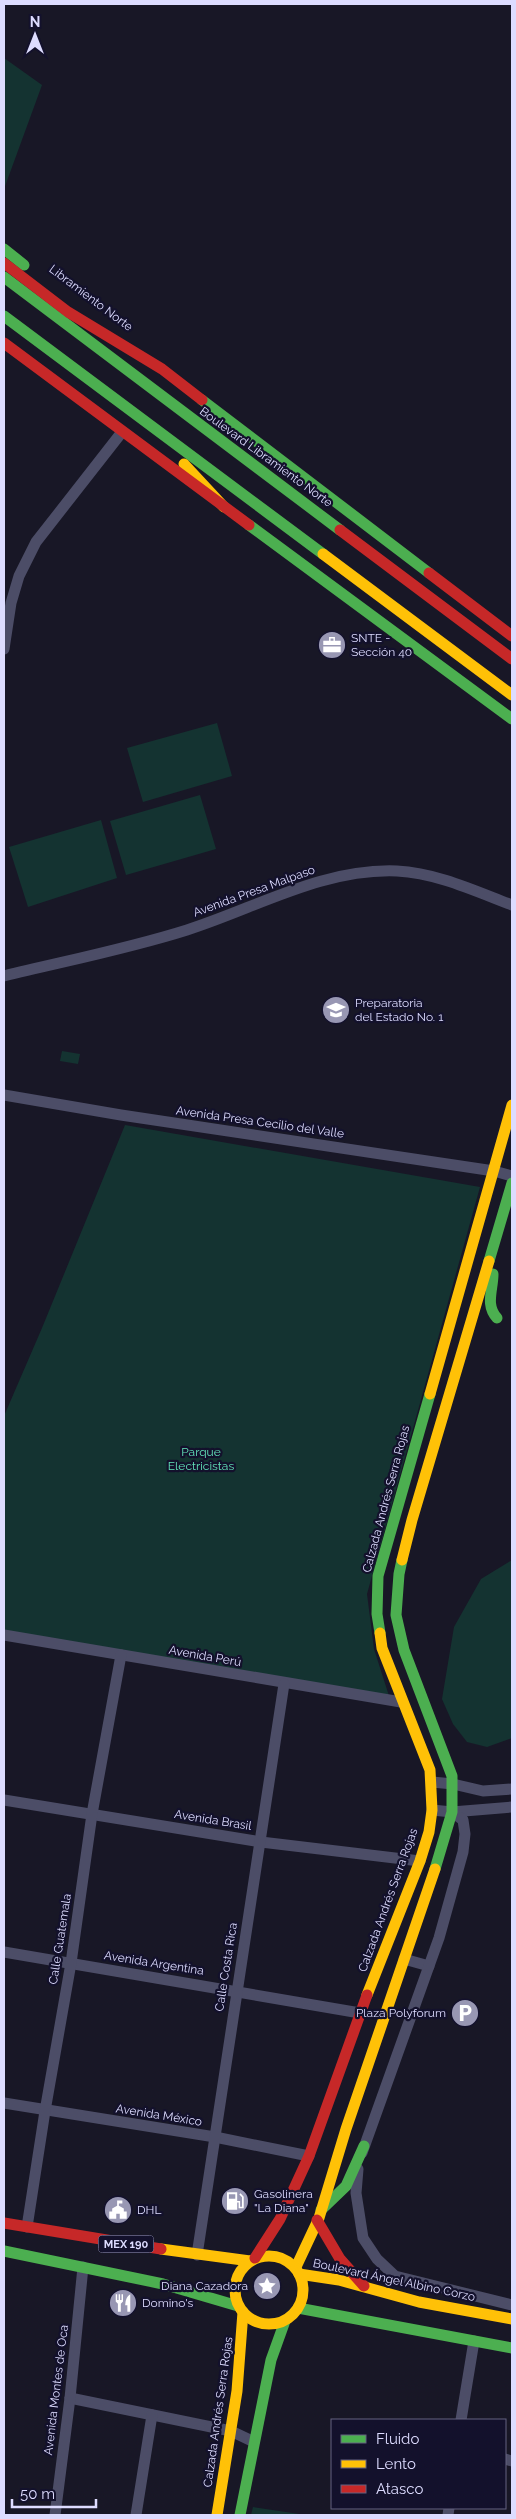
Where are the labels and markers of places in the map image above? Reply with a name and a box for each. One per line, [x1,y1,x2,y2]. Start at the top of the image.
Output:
office icon: SNTE - Sección 40 [317,630,347,660]
place label: SNTE - Sección 40 [351,631,412,659]
school or university icon: Preparatoria del Estado No. 1 [321,995,351,1025]
place label: Preparatoria del Estado No. 1 [355,996,443,1024]
parking icon: Plaza Polyforum [450,1998,480,2028]
place label: Plaza Polyforum [356,2006,446,2020]
fuel station icon: Gasolinera "La Diana" [220,2186,250,2216]
place label: Gasolinera "La Diana" [254,2187,313,2215]
public building icon: DHL [103,2195,133,2225]
place label: DHL [137,2203,161,2217]
place icon: Diana Cazadora [252,2271,282,2301]
place label: Diana Cazadora [161,2279,248,2293]
restaurant icon: Domino's [108,2288,138,2318]
place label: Domino's [142,2296,194,2310]

